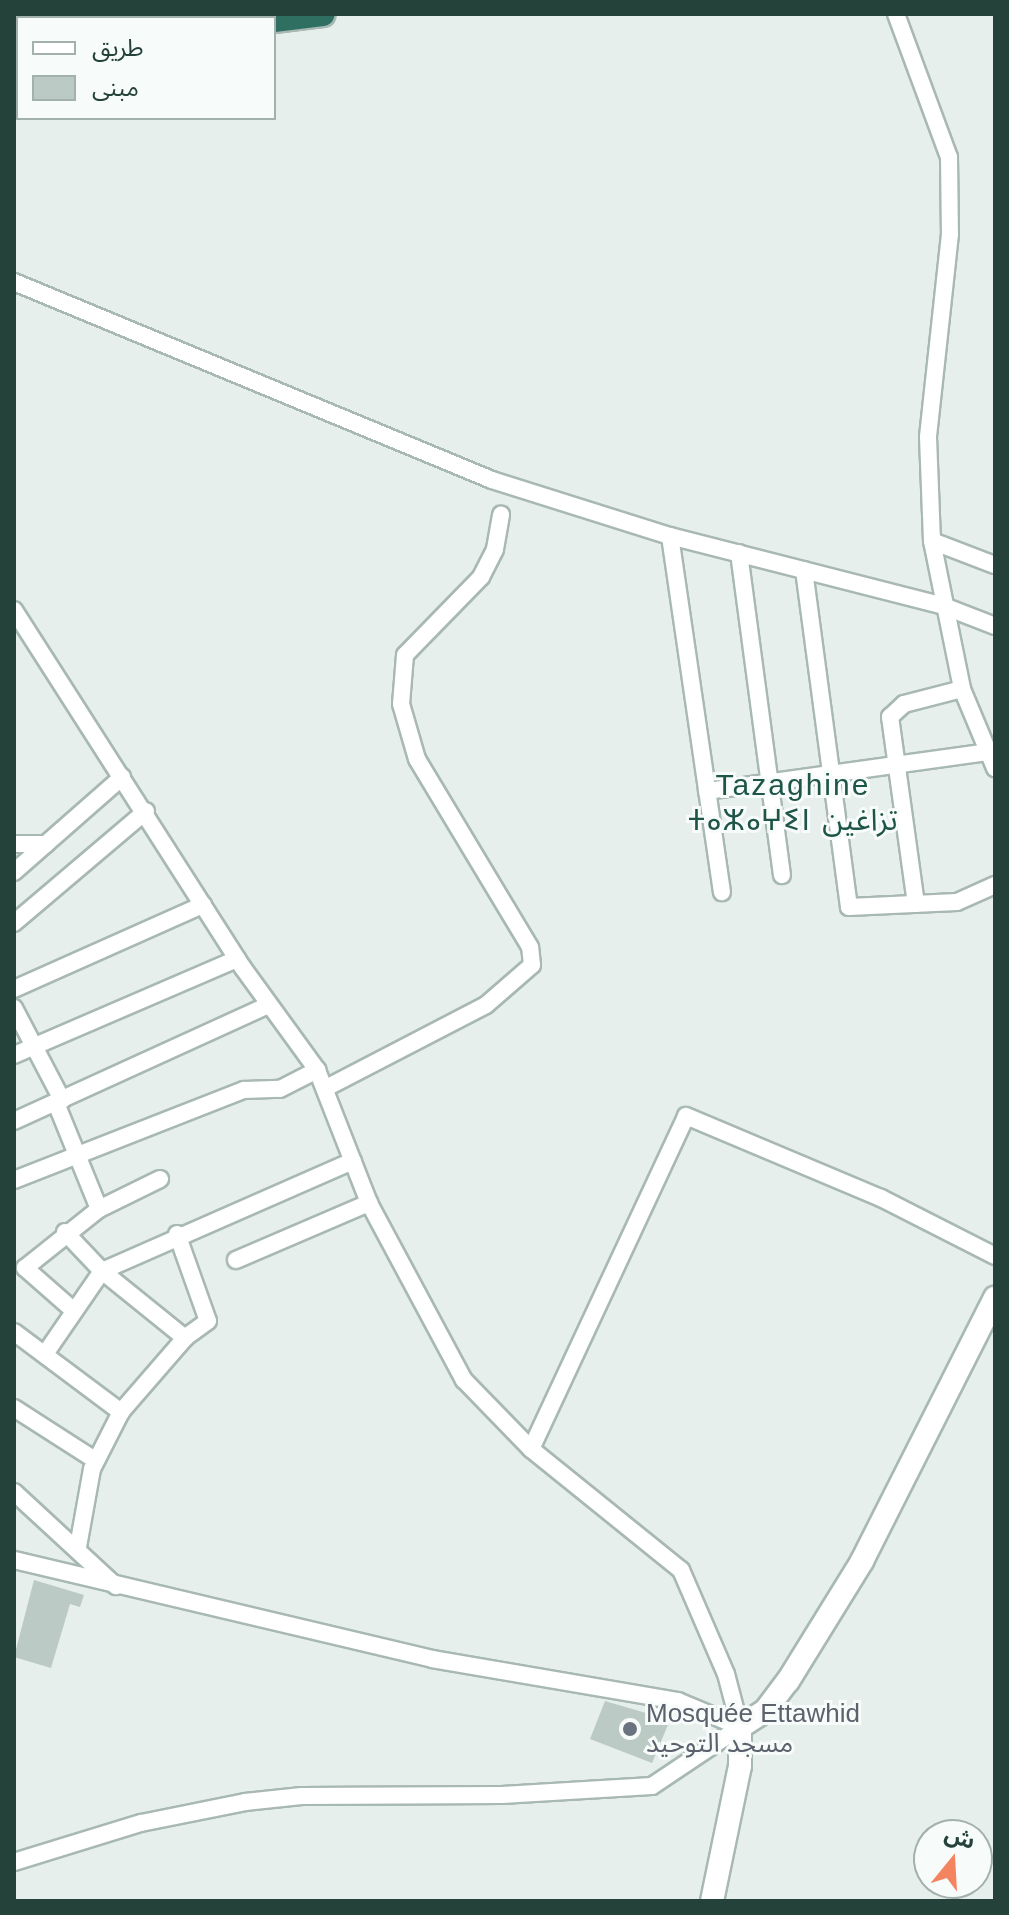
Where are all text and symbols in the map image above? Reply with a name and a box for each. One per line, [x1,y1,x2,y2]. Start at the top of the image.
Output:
legend [16,16,276,120]
text: طريق [92,34,144,61]
text: مبنى [92,74,139,101]
district label: Tazaghine ⵜⴰⵣⴰⵖⵉⵏ تزاغين [696,767,890,838]
place label: Mosquée Ettawhid مسجد التوحيد [646,1698,860,1760]
marker: Mosquée Ettawhid مسجد التوحيد [621,1720,639,1738]
north arrow [913,1819,993,1899]
text: ش [942,1821,978,1854]

